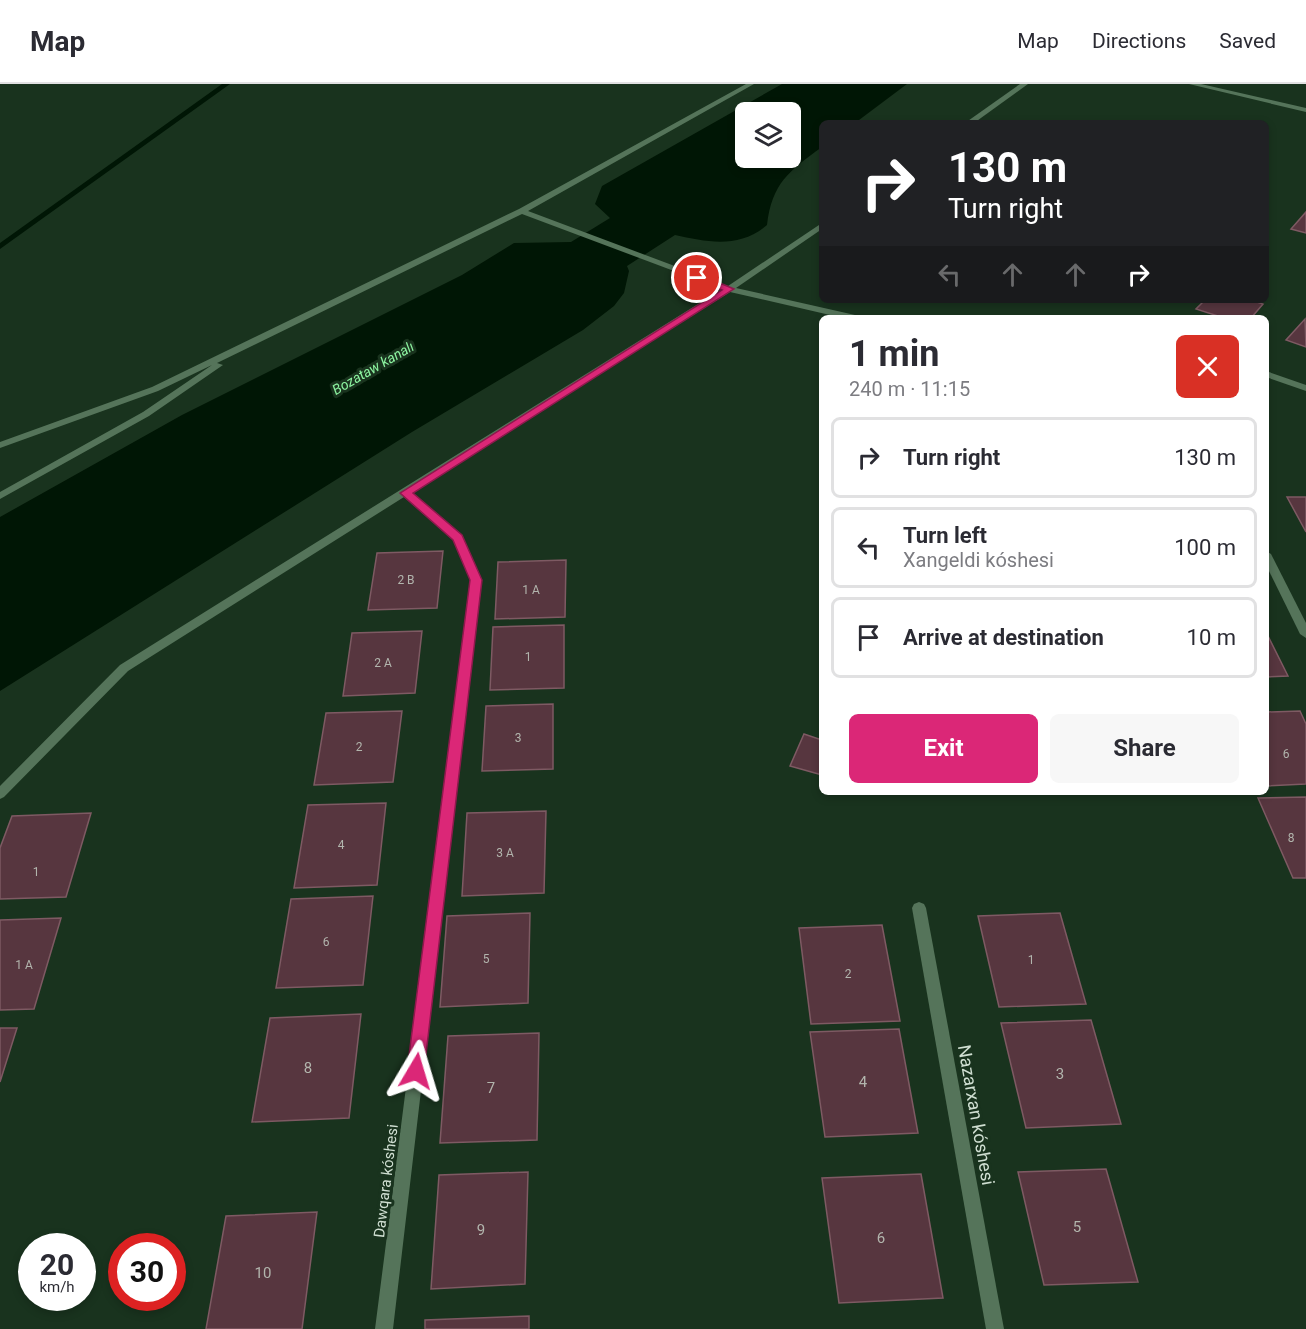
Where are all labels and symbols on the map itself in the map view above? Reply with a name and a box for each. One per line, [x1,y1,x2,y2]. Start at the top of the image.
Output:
pin [671,252,722,303]
water label: Bozataw kanalı [329,338,417,398]
house number: 2 В [397,573,415,587]
house number: 1 А [522,583,540,597]
house number: 1 [525,650,531,664]
house number: 2 А [374,656,392,670]
house number: 3 [515,731,521,745]
house number: 2 [356,740,363,754]
house number: 6 [1283,747,1290,761]
house number: 8 [1288,831,1295,845]
house number: 4 [338,838,345,852]
house number: 3 А [496,846,514,860]
house number: 1 [33,865,39,879]
house number: 6 [323,935,330,949]
house number: 5 [483,952,490,966]
house number: 1 [1028,953,1034,967]
house number: 1 А [15,958,33,972]
house number: 2 [845,967,852,981]
position arrow [384,1039,448,1103]
street label: Nazarxan kóshesi [954,1043,999,1187]
house number: 8 [304,1059,312,1077]
house number: 3 [1056,1065,1064,1083]
house number: 4 [859,1073,868,1091]
house number: 7 [487,1079,495,1097]
street label: Dawqara kóshesi [370,1123,402,1239]
house number: 5 [1073,1218,1081,1236]
house number: 9 [477,1221,485,1239]
house number: 6 [877,1229,885,1247]
speed limit sign: 30 [108,1233,186,1311]
house number: 10 [255,1264,271,1282]

